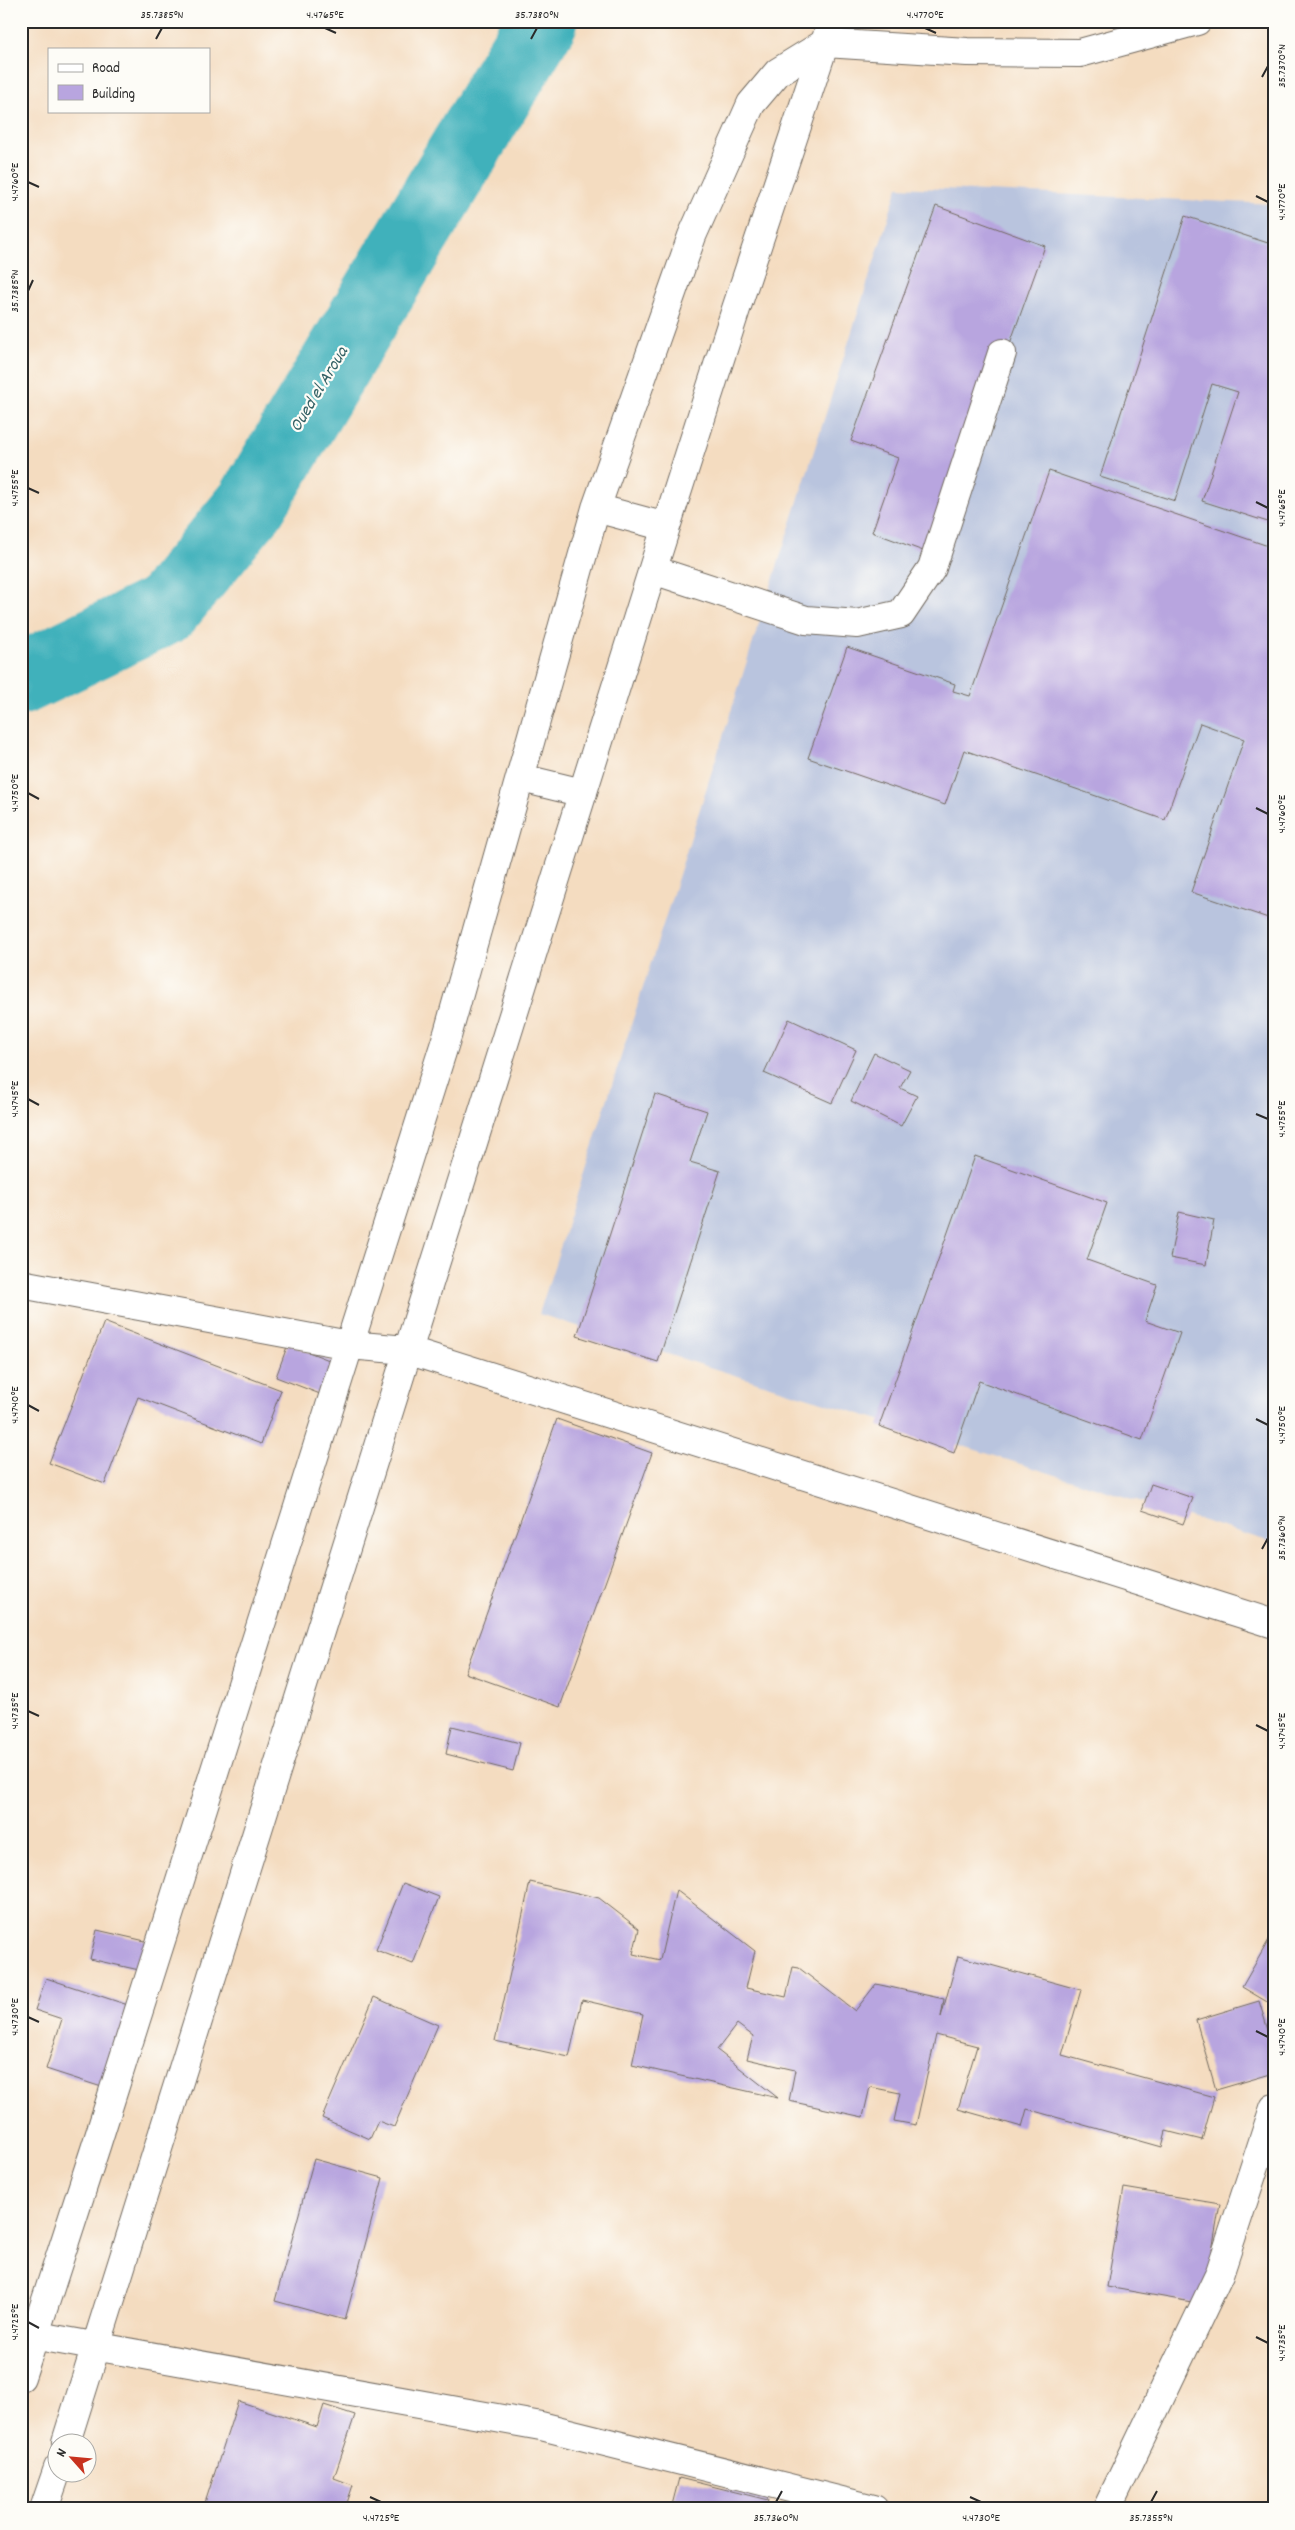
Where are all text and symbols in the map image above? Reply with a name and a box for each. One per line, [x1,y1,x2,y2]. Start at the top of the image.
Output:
text: 35.7385°N [141,7,184,24]
text: 4.4765°E [306,7,344,24]
text: 35.7380°N [515,7,559,24]
text: 4.4770°E [907,7,944,24]
text: 35.7370°N [1274,44,1291,88]
legend [48,48,210,112]
text: Road [92,58,120,80]
text: Building [92,84,135,106]
text: 4.4760°E [7,162,24,201]
text: 4.4770°E [1274,183,1291,220]
text: 35.7385°N [7,269,24,312]
water label: Oued el Aroua [285,341,356,437]
text: 4.4755°E [7,469,24,506]
text: 4.4765°E [1274,489,1291,527]
text: 4.4750°E [7,773,24,812]
text: 4.4760°E [1274,794,1291,833]
text: 4.4745°E [7,1080,24,1117]
text: 4.4755°E [1274,1100,1291,1137]
text: 4.4740°E [7,1386,24,1424]
text: 4.4750°E [1274,1405,1291,1444]
text: 35.7360°N [1274,1515,1291,1561]
text: 4.4735°E [7,1692,24,1729]
text: 4.4745°E [1274,1712,1291,1749]
text: 4.4730°E [7,1998,24,2036]
text: 4.4740°E [1274,2018,1291,2056]
text: 4.4725°E [7,2303,24,2340]
text: 4.4735°E [1274,2324,1291,2361]
north arrow [48,2432,98,2482]
text: N [52,2445,73,2461]
text: 4.4725°E [363,2510,400,2527]
text: 35.7360°N [753,2510,799,2527]
text: 4.4730°E [962,2510,1000,2527]
text: 35.7355°N [1129,2510,1173,2527]

